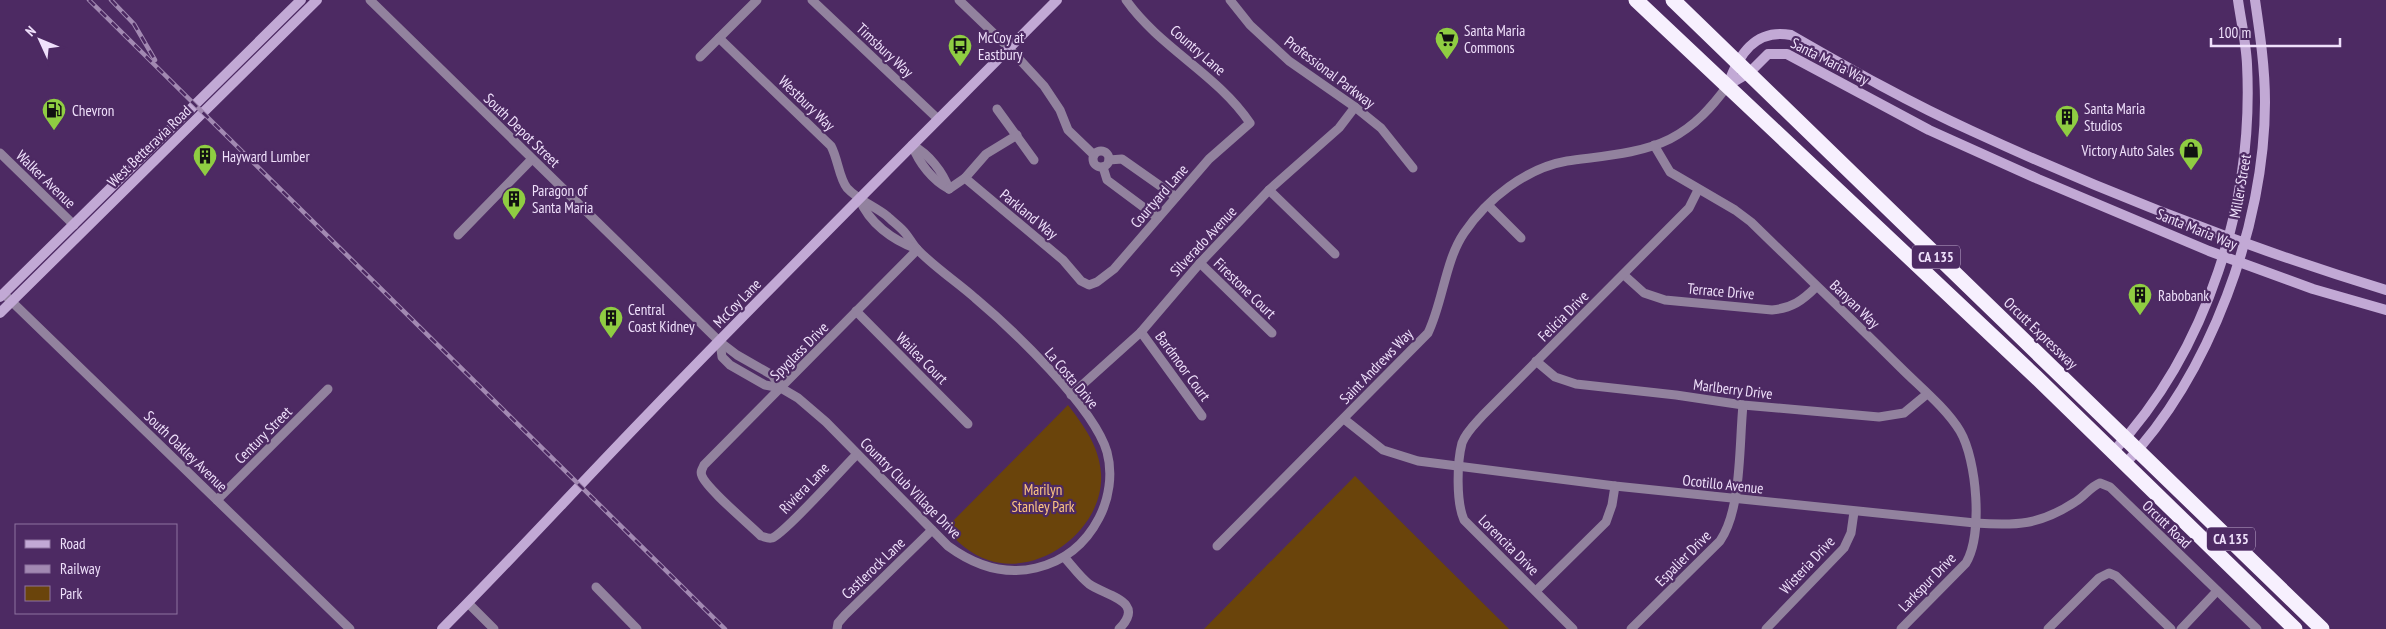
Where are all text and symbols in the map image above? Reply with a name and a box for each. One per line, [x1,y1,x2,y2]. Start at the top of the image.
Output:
north arrow [15,15,65,65]
scale bar [2211,15,2340,47]
street label: Timsbury Way [852,19,918,81]
street label: Country Lane [1166,21,1230,79]
place label: Santa Maria Commons [1464,21,1525,57]
text: N [22,22,40,40]
text: 100 m [2218,23,2251,42]
supermarket icon: Santa Maria Commons [1434,26,1460,60]
place label: McCoy at Eastbury [978,28,1024,64]
street label: Professional Parkway [1281,32,1379,112]
bus stop icon: McCoy at Eastbury [947,33,973,67]
street label: Santa Maria Way [1788,33,1873,89]
street label: Westbury Way [775,71,840,135]
street label: South Depot Street [480,89,564,171]
fuel station icon: Chevron [41,97,67,131]
place label: Santa Maria Studios [2084,99,2145,135]
place label: Chevron [72,101,114,120]
street label: West Betteravia Road [103,101,195,191]
building icon: Santa Maria Studios [2054,104,2080,138]
shop icon: Victory Auto Sales [2178,137,2204,171]
place label: Victory Auto Sales [2080,141,2174,160]
building icon: Hayward Lumber [192,143,218,177]
street label: Walker Avenue [12,146,80,212]
place label: Hayward Lumber [222,147,310,166]
street label: Miller Street [2225,153,2255,219]
street label: Courtyard Lane [1126,160,1192,232]
place label: Paragon of Santa Maria [532,181,593,217]
street label: Parkland Way [996,185,1062,243]
building icon: Paragon of Santa Maria [501,186,527,220]
street label: Silverado Avenue [1166,202,1240,280]
street label: Santa Maria Way [2154,204,2240,254]
road number: CA 135 [1912,246,1960,268]
street label: Firestone Court [1210,254,1280,322]
street label: McCoy Lane [709,275,765,331]
street label: Banyan Way [1826,276,1884,333]
street label: Terrace Drive [1687,279,1755,303]
building icon: Rabobank [2127,282,2153,316]
place label: Rabobank [2158,286,2209,305]
street label: Felicia Drive [1534,287,1592,345]
street label: Orcutt Expressway [2000,293,2082,373]
place label: Central Coast Kidney [628,300,695,336]
building icon: Central Coast Kidney [598,305,624,339]
street label: Spyglass Drive [766,318,832,384]
street label: Saint Andrews Way [1335,324,1417,408]
street label: Bardmoor Court [1151,327,1215,405]
street label: Wailea Court [892,328,952,388]
street label: La Costa Drive [1041,344,1103,412]
street label: Marlberry Drive [1692,375,1774,403]
street label: Century Street [230,402,296,468]
street label: South Oakley Avenue [140,406,232,496]
street label: Country Club Village Drive [856,433,966,543]
street label: Riviera Lane [775,458,833,518]
street label: Ocotillo Avenue [1682,470,1764,498]
park label: Marilyn Stanley Park [1011,480,1075,516]
street label: Orcutt Road [2138,496,2196,552]
street label: Lorencita Drive [1475,511,1543,579]
legend [15,524,178,614]
street label: Espalier Drive [1651,526,1715,590]
road number: CA 135 [2207,528,2255,550]
street label: Wisteria Drive [1775,532,1839,598]
street label: Castlerock Lane [837,533,909,603]
text: Road [60,534,86,553]
street label: Larkspur Drive [1894,549,1960,615]
text: Railway [60,559,101,578]
text: Park [60,584,82,603]

